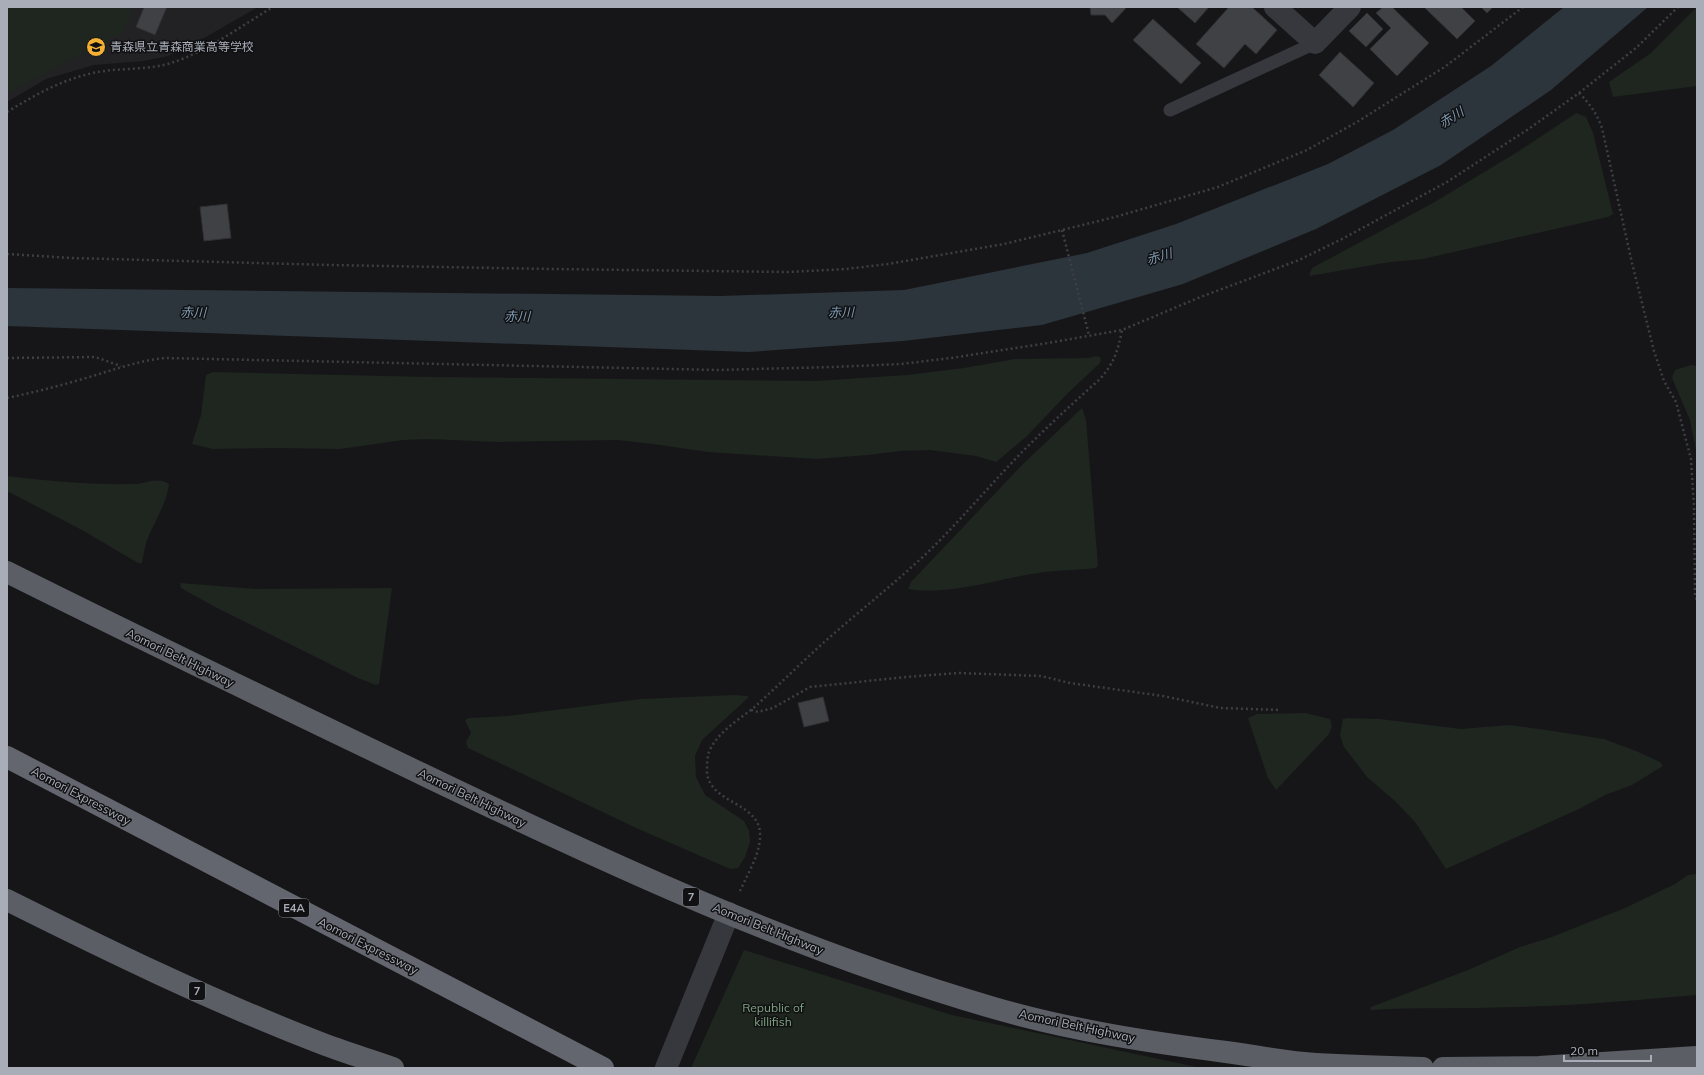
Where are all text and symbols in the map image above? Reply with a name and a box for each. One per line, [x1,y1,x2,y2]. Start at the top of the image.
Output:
school or university icon: 青森県立青森商業高等学校 [85,36,107,58]
place label: 青森県立青森商業高等学校 [110,39,254,54]
water label: 赤川 [1436,102,1468,131]
water label: 赤川 [1144,244,1176,267]
water label: 赤川 [180,304,208,320]
water label: 赤川 [828,304,856,320]
water label: 赤川 [504,308,532,324]
street label: Aomori Belt Highway [124,625,237,690]
street label: Aomori Expressway [29,763,134,828]
street label: Aomori Belt Highway [416,765,529,830]
road number: 7 [683,888,699,906]
road number: E4A [279,899,309,917]
street label: Aomori Belt Highway [711,899,826,958]
street label: Aomori Expressway [316,914,421,978]
road number: 7 [189,982,205,1000]
park label: Republic of killifish [742,1000,805,1029]
street label: Aomori Belt Highway [1018,1006,1137,1045]
scale bar [1564,1037,1651,1063]
text: 20 m [1570,1043,1598,1058]

